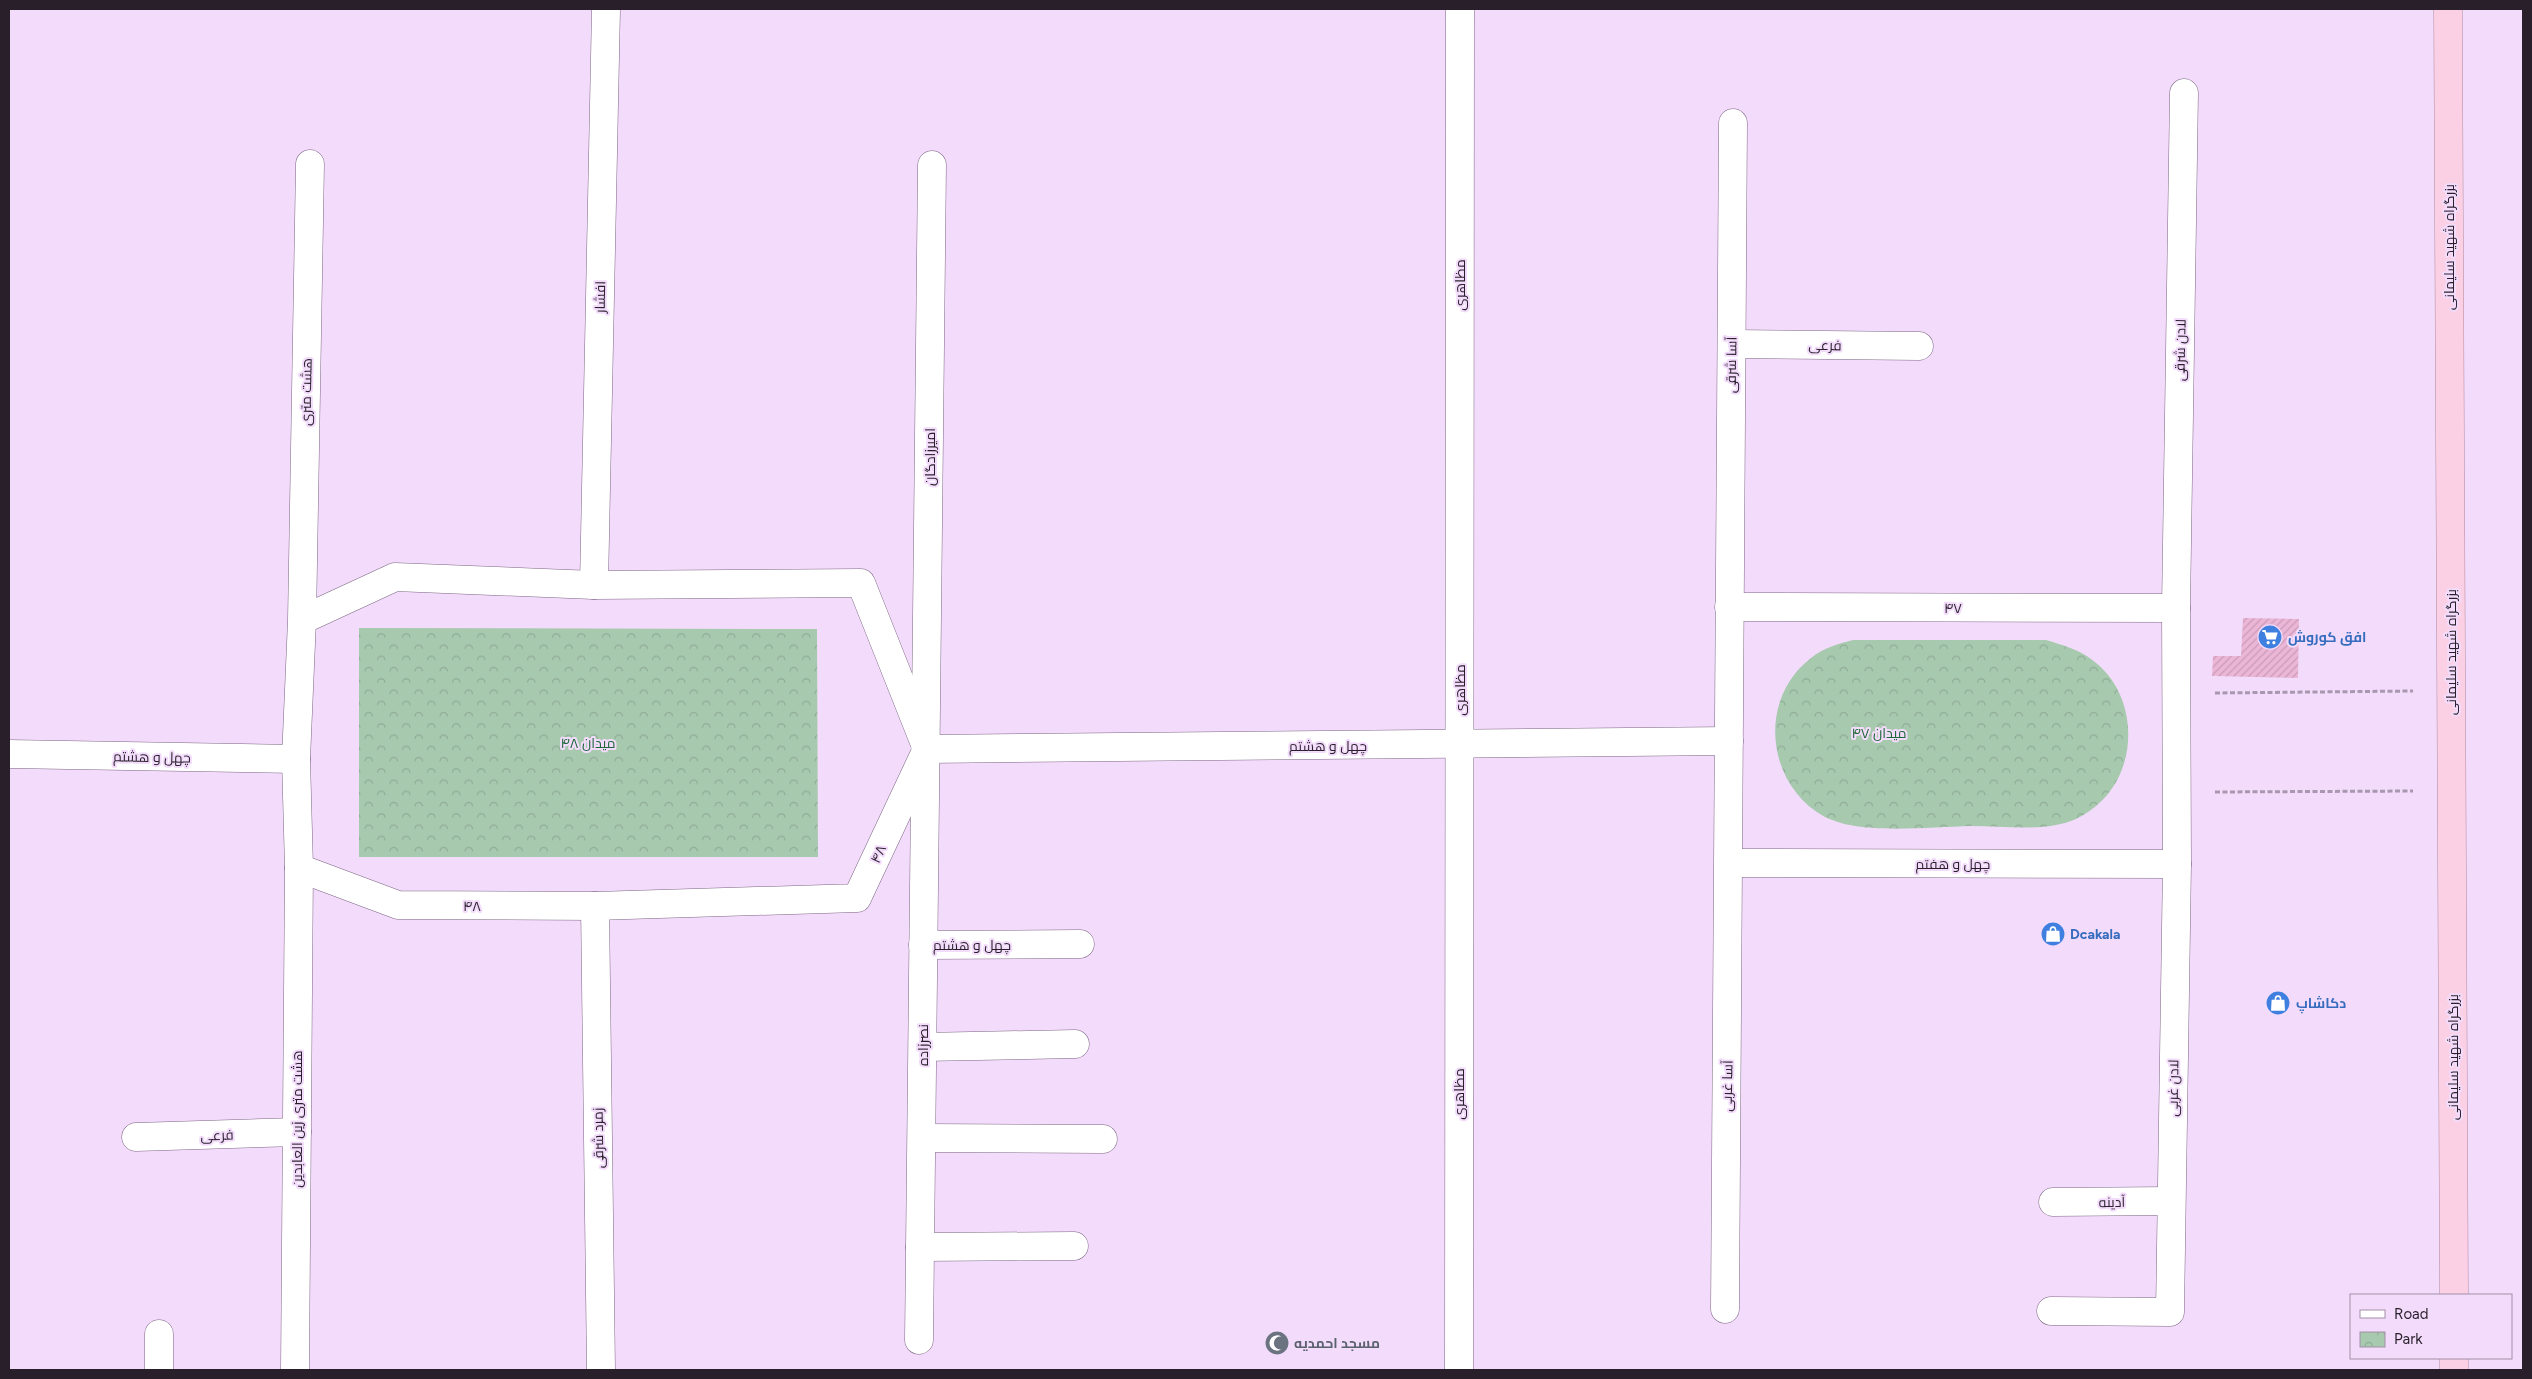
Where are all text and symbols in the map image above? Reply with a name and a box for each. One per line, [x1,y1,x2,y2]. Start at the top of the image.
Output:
street label: بزرگراه شهید سلیمانی [2441,184,2458,310]
street label: مظاهری [1452,259,1469,311]
street label: افشار [592,281,609,314]
street label: لادن شرقی [2171,319,2190,381]
street label: آسا شرقی [1723,336,1740,393]
street label: فرعی [1808,337,1842,354]
street label: هشت متری [297,358,316,426]
street label: امیرزادگان [922,428,939,486]
street label: بزرگراه شهید سلیمانی [2443,589,2460,715]
street label: ۴۷ [1944,600,1962,617]
supermarket icon: افق کوروش [2257,624,2283,650]
place label: افق کوروش [2288,629,2366,646]
street label: مظاهری [1452,664,1469,716]
park label: میدان ۴۷ [1851,725,1907,742]
park label: میدان ۴۸ [560,735,616,752]
street label: چهل و هشتم [1289,738,1367,756]
street label: چهل و هشتم [113,748,191,768]
street label: ۴۸ [867,842,890,866]
street label: چهل و هفتم [1916,856,1990,874]
street label: ۴۸ [463,898,481,915]
shop icon: Dcakala [2040,921,2066,947]
place label: Dcakala [2070,926,2120,943]
street label: چهل و هشتم [933,937,1011,955]
shop icon: دکاشاپ [2265,990,2291,1016]
street label: بزرگراه شهید سلیمانی [2445,994,2462,1120]
place label: دکاشاپ [2296,995,2346,1014]
street label: نصرزاده [915,1024,932,1066]
street label: هشت متری زین العابدین [289,1050,306,1188]
street label: لادن غربی [2165,1059,2182,1117]
street label: آسا غربی [1719,1060,1736,1112]
street label: مظاهری [1451,1068,1468,1120]
street label: زمرد شرقی [589,1107,608,1168]
street label: فرعی [200,1126,234,1145]
street label: آدینه [2099,1194,2126,1211]
legend [2350,1294,2512,1359]
text: Road [2394,1305,2429,1323]
mosque icon: مسجد احمدیه [1264,1330,1290,1356]
text: Park [2394,1330,2423,1348]
place label: مسجد احمدیه [1294,1335,1380,1352]

